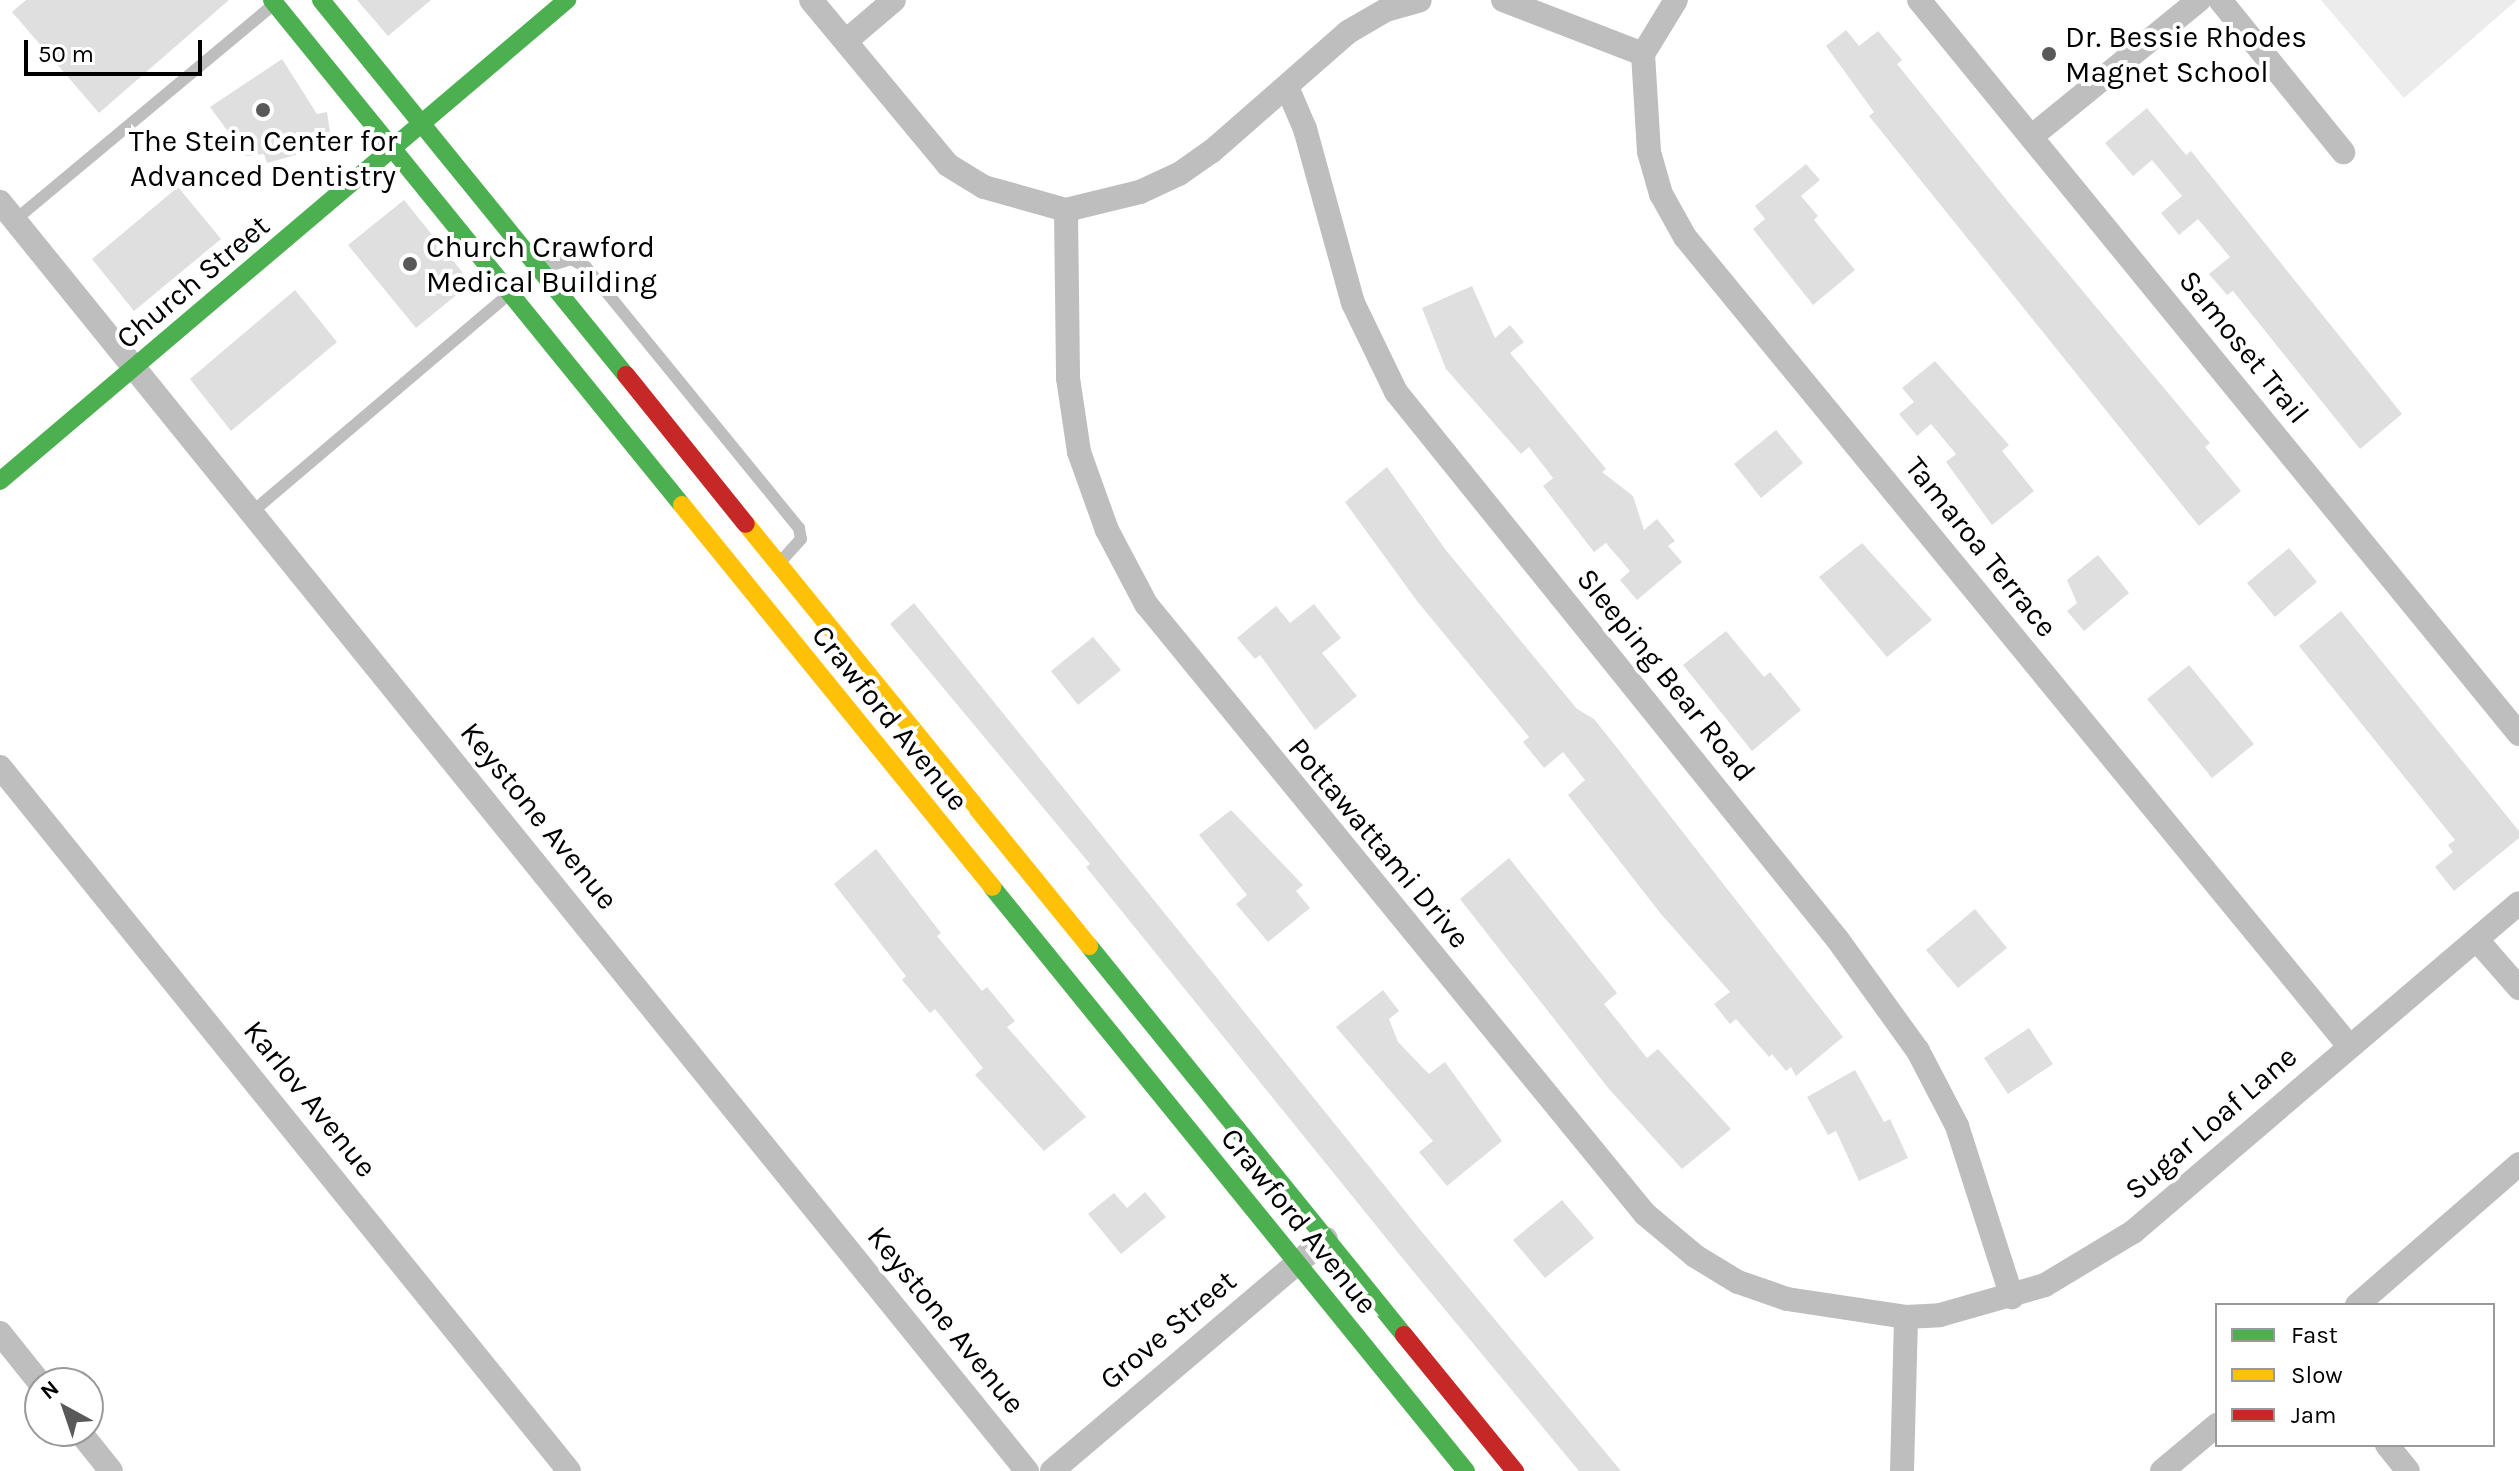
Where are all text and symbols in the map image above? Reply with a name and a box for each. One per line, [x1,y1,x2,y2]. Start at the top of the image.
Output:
place label: Dr. Bessie Rhodes Magnet School [2065,19,2307,90]
scale bar [28,24,206,74]
text: 50 m [38,40,94,68]
marker: Dr. Bessie Rhodes Magnet School [2040,45,2058,63]
marker: The Stein Center for Advanced Dentistry [254,101,272,119]
place label: The Stein Center for Advanced Dentistry [129,123,397,194]
street label: Church Street [109,208,277,356]
place label: Church Crawford Medical Building [426,229,657,300]
marker: Church Crawford Medical Building [401,255,419,273]
street label: Samoset Trail [2171,263,2317,431]
street label: Tamaroa Terrace [1897,450,2065,644]
street label: Sleeping Bear Road [1569,561,1763,789]
street label: Crawford Avenue [804,618,976,818]
street label: Keystone Avenue [453,715,625,917]
street label: Pottawattami Drive [1280,730,1478,956]
street label: Karlov Avenue [236,1013,384,1185]
street label: Sugar Loaf Lane [2118,1039,2304,1207]
street label: Crawford Avenue [1213,1121,1385,1321]
street label: Keystone Avenue [860,1219,1032,1421]
street label: Grove Street [1093,1263,1243,1397]
legend [2215,1303,2495,1447]
text: Fast [2291,1321,2338,1349]
text: Slow [2291,1361,2343,1389]
north arrow [24,1367,104,1447]
text: N [35,1375,64,1405]
text: Jam [2291,1401,2336,1429]

